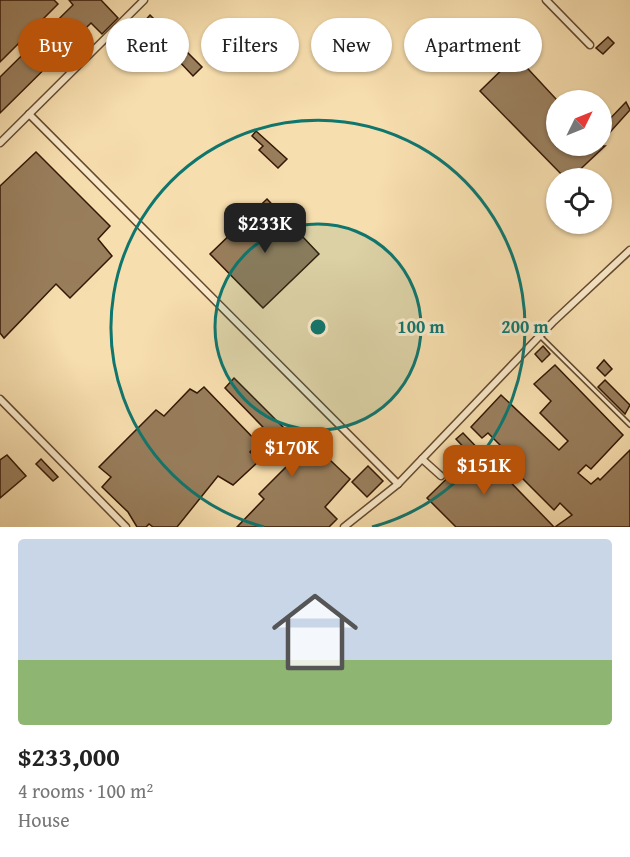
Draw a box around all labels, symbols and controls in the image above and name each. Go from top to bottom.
chip: Buy [18,18,94,72]
chip: Rent [106,18,189,72]
chip: Filters [201,18,299,72]
chip: New [311,18,392,72]
chip: Apartment [404,18,542,72]
north arrow [546,90,612,156]
map controls [546,90,612,234]
button: locate [546,168,612,234]
pin: $233K [223,203,307,254]
text: $233K [238,208,292,237]
text: 100 m [397,313,445,340]
text: 200 m [501,313,549,340]
centre of rings [308,317,328,337]
pin: $170K [250,427,334,478]
text: $170K [265,432,319,461]
pin: $151K [442,445,526,496]
text: $151K [457,450,511,479]
icon: home [261,578,369,686]
text: $233,000 [18,737,120,776]
text: 4 rooms · 100 m² [18,776,153,805]
text: House [18,805,70,834]

